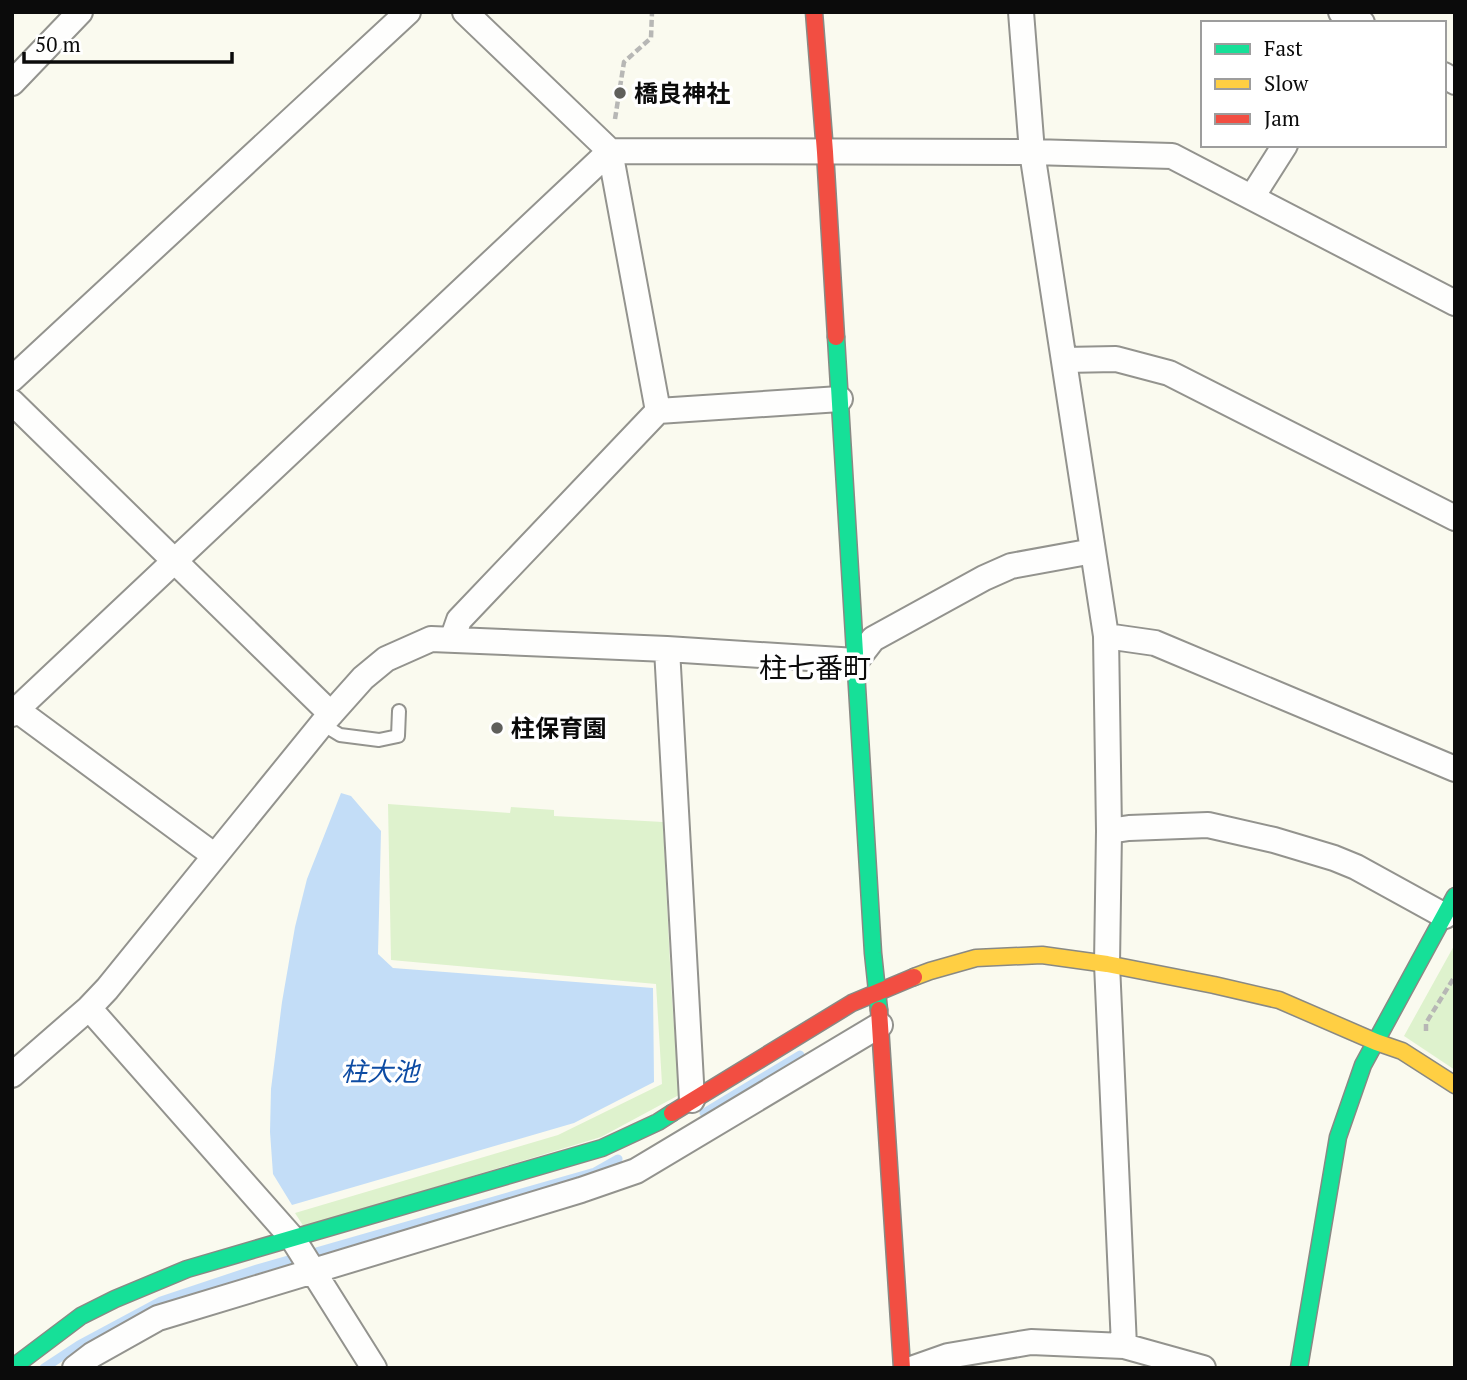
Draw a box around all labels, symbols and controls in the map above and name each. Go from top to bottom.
scale bar [24,21,233,65]
legend [1201,21,1446,147]
text: 50 m [35,30,81,58]
text: Fast [1264,34,1303,62]
text: Slow [1264,69,1309,97]
place label: 橋良神社 [634,77,730,109]
marker: 橋良神社 [612,85,628,101]
text: Jam [1264,104,1300,132]
district label: 柱七番町 [759,649,871,686]
place label: 柱保育園 [511,712,607,744]
marker: 柱保育園 [489,720,505,736]
water label: 柱大池 [341,1054,422,1088]

